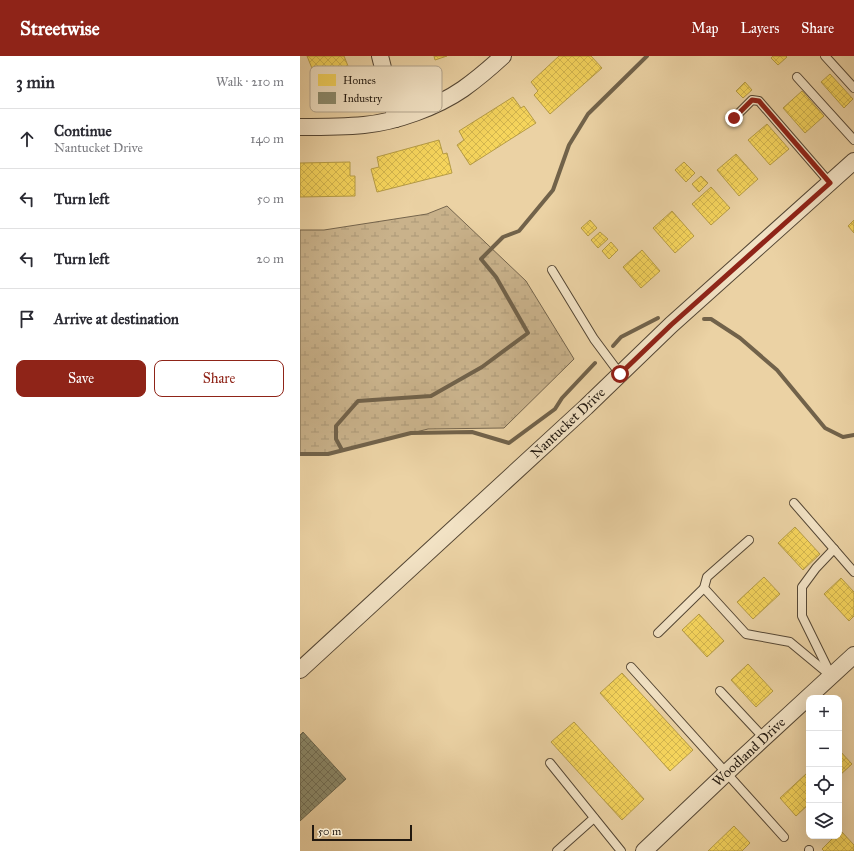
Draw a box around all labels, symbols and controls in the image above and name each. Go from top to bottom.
text: Streetwise [20,17,100,40]
text: Map [691,20,719,37]
text: Layers [741,20,779,37]
text: Share [801,20,834,37]
legend [310,66,442,112]
text: 3 min [16,72,55,93]
text: Walk · 210 m [216,74,284,90]
text: Homes [343,74,376,87]
text: Industry [343,92,383,105]
route end [725,109,743,127]
text: Continue [54,122,112,140]
icon: ahead [16,128,38,150]
text: 140 m [250,131,284,147]
text: Nantucket Drive [54,140,143,156]
icon: left [16,188,38,210]
text: Turn left [54,190,110,208]
text: 50 m [257,191,284,207]
icon: left [16,248,38,270]
text: Turn left [54,250,110,268]
text: 20 m [256,251,284,267]
icon: arrive [16,308,38,330]
text: Arrive at destination [54,310,179,328]
button: Save [16,360,146,397]
button: Share [154,360,284,397]
route start [611,365,629,383]
street label: Nantucket Drive [527,384,609,462]
map controls [806,695,842,839]
button: + [806,695,842,731]
street label: Woodland Drive [709,714,789,790]
button: − [806,731,842,767]
button: locate [806,767,842,803]
button: layers [806,803,842,839]
scale bar [312,823,412,842]
text: 50 m [318,825,341,838]

